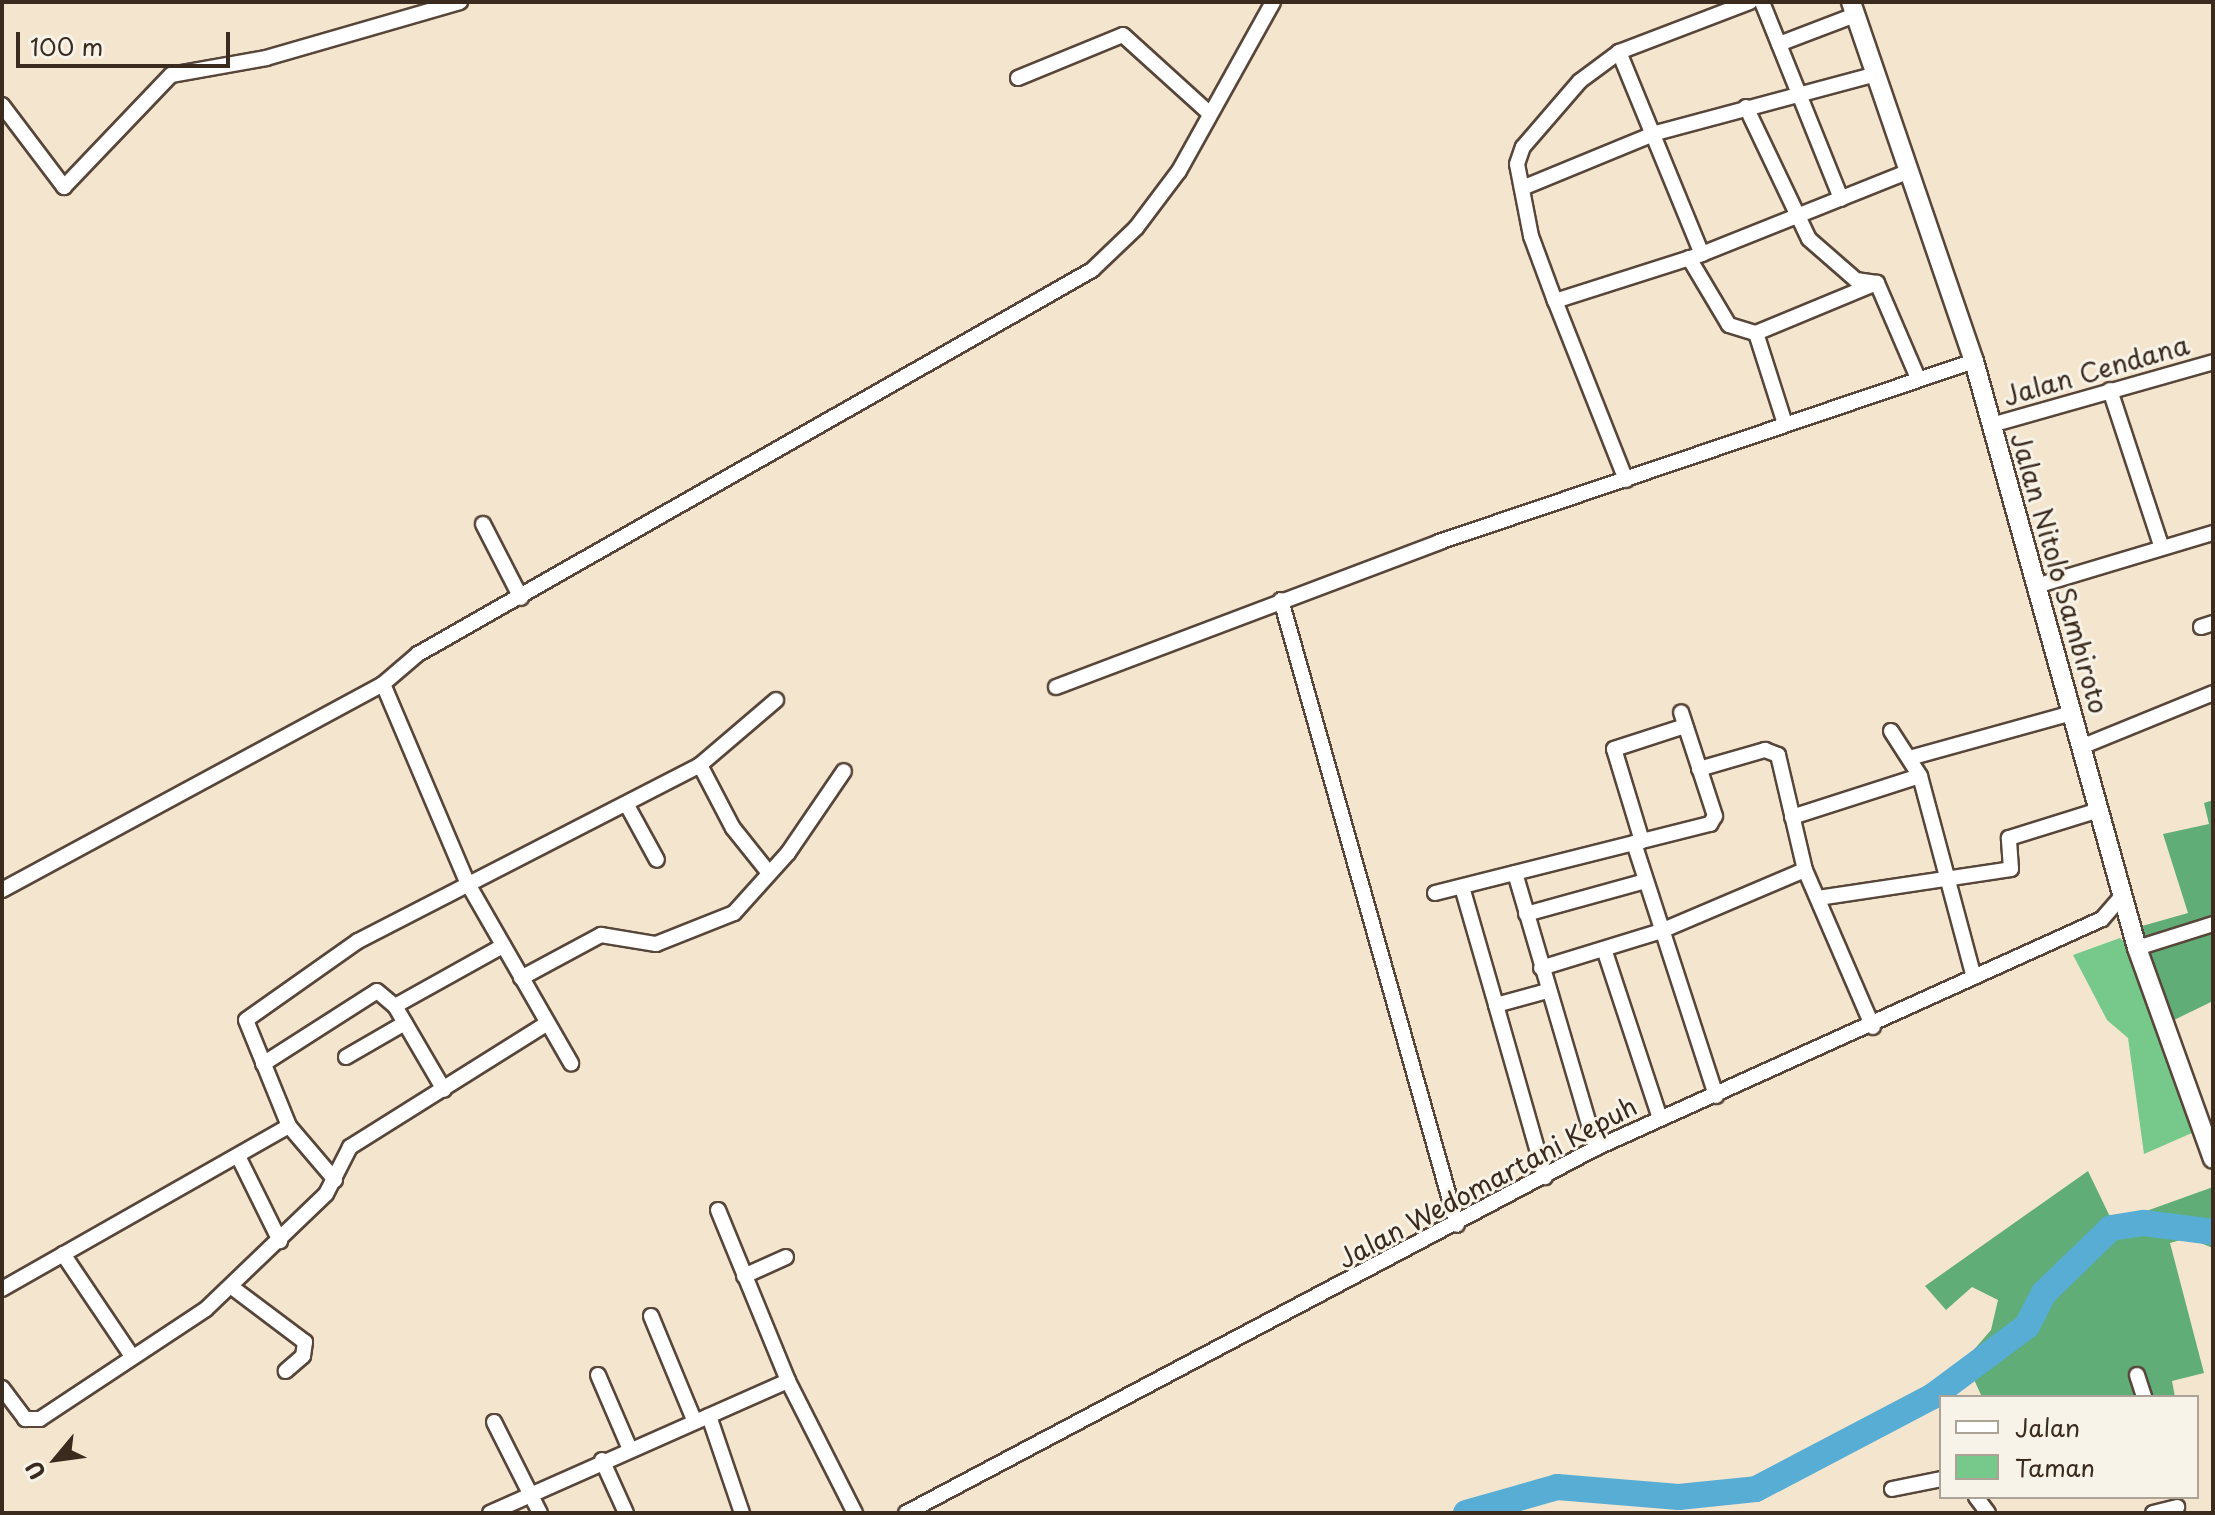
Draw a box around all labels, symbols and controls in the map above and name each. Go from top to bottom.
scale bar [20,16,234,66]
text: 100 m [30,28,103,64]
street label: Jalan Cendana [1999,329,2193,411]
street label: Jalan Nitolo Sambiroto [2005,428,2115,718]
street label: Jalan Wedomartani Kepuh [1332,1090,1642,1274]
legend [1939,1395,2199,1499]
text: Jalan [2015,1409,2080,1445]
north arrow [16,1419,96,1499]
text: Taman [2015,1449,2095,1485]
text: U [16,1456,53,1486]

